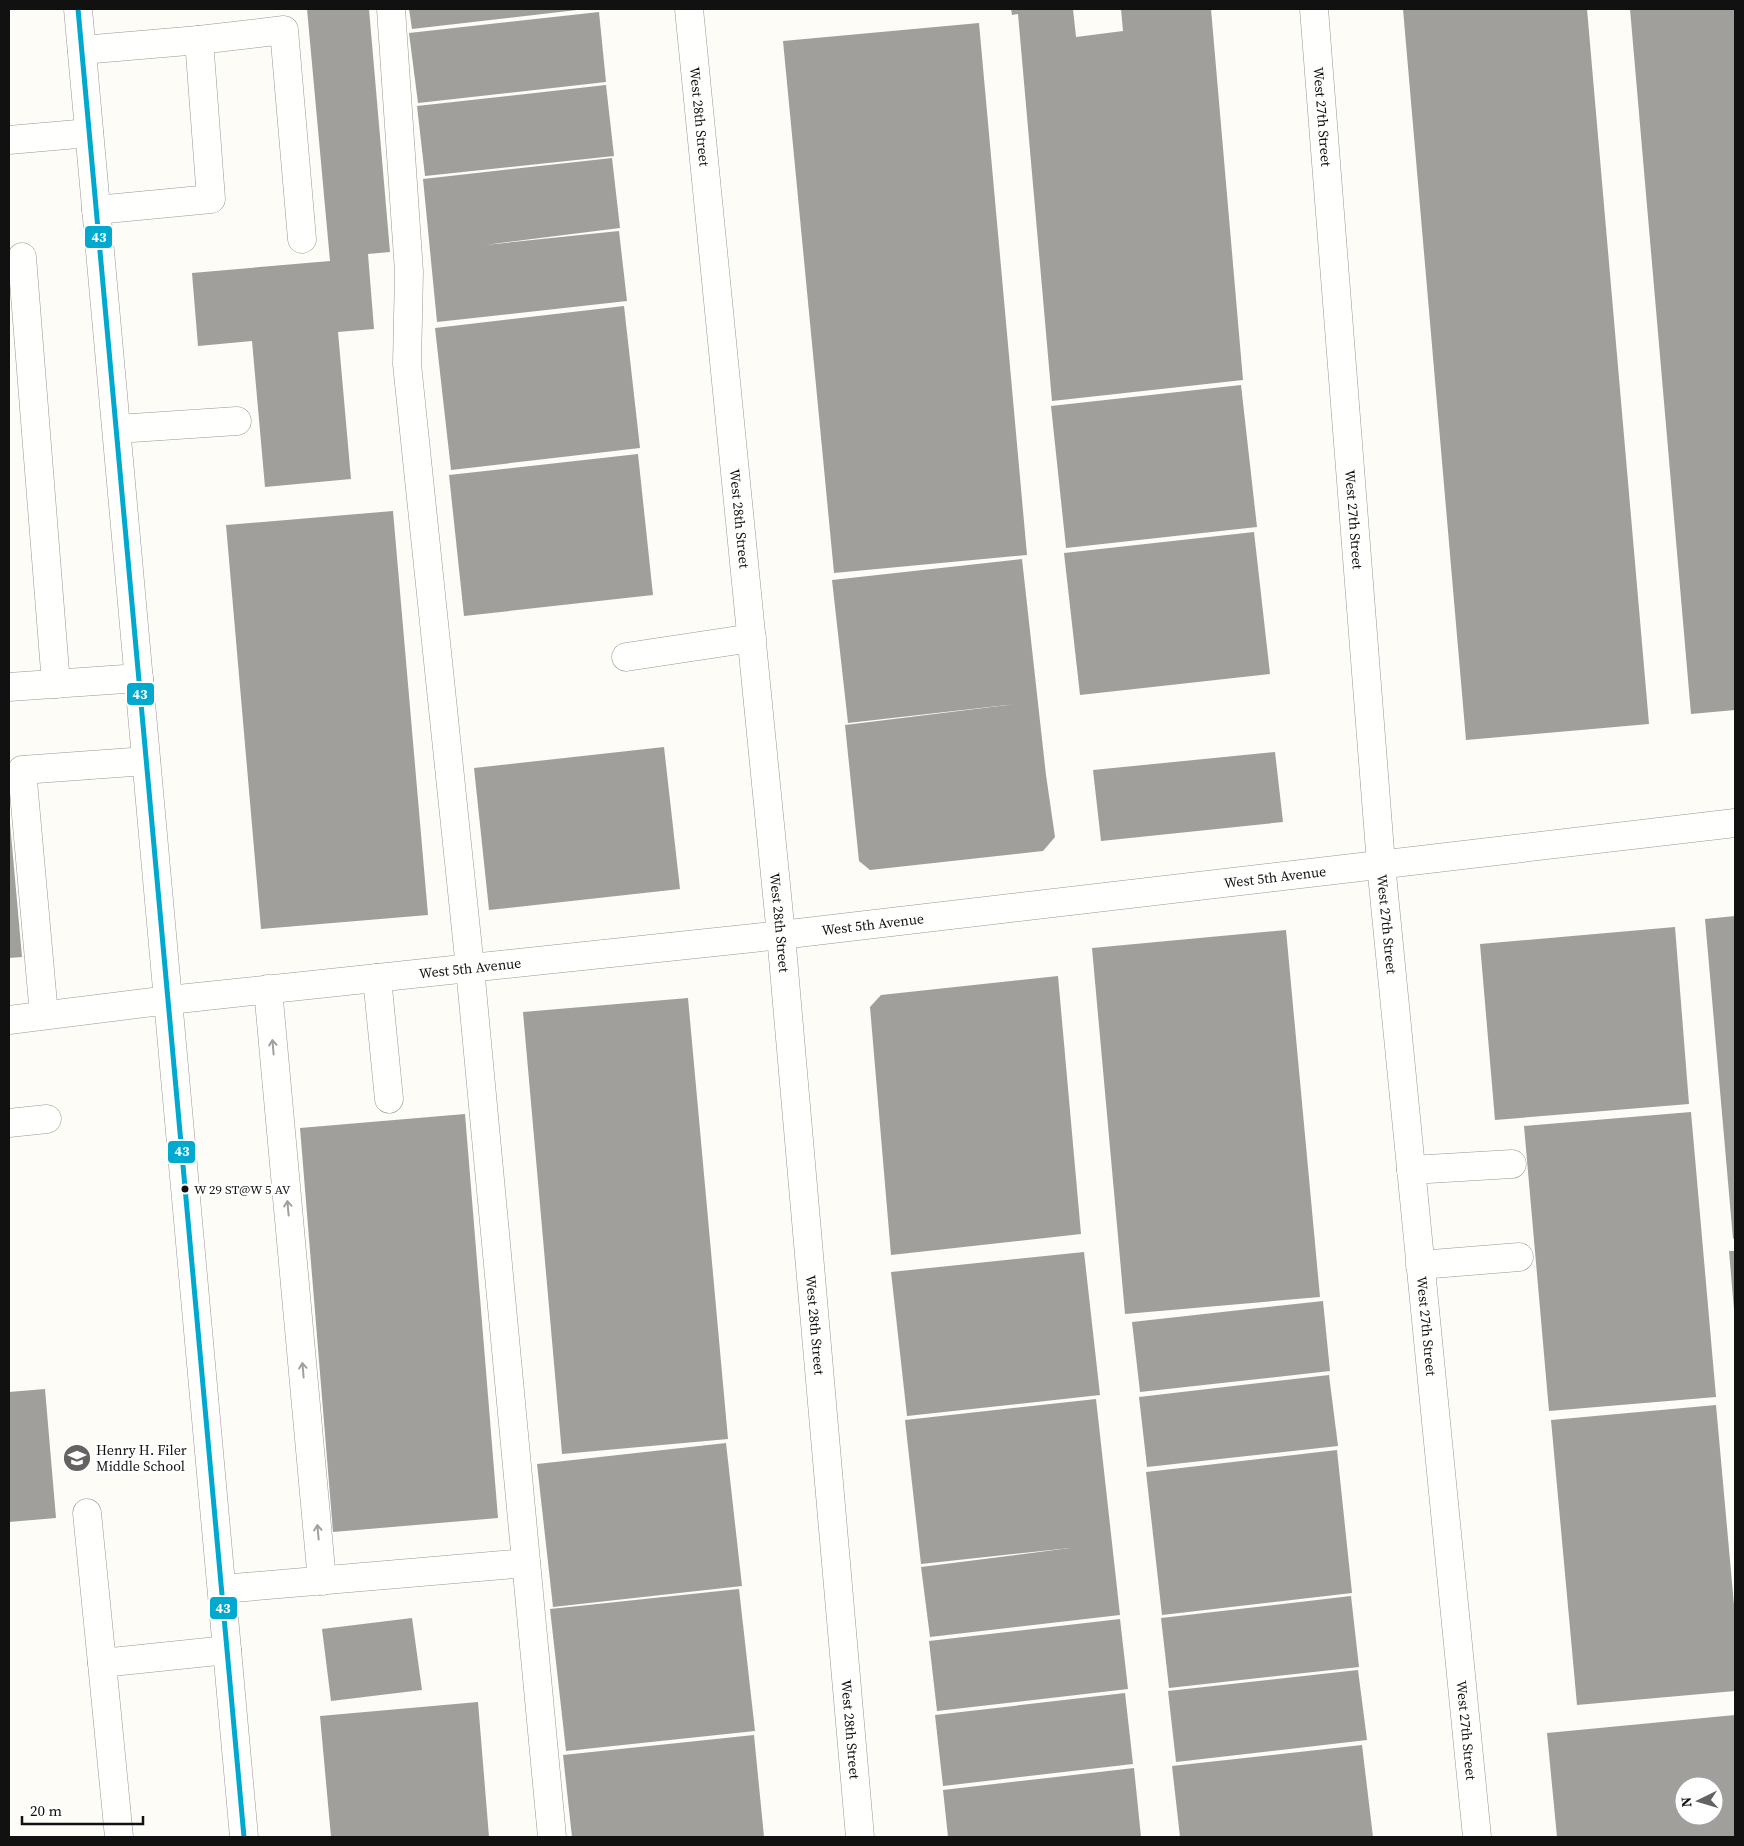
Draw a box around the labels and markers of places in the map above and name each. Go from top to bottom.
place label: W 29 ST@W 5 AV [194,1181,291,1198]
marker: W 29 ST@W 5 AV [180,1184,190,1194]
place label: Henry H. Filer Middle School [96,1440,187,1476]
school or university icon: Henry H. Filer Middle School [62,1443,92,1473]

